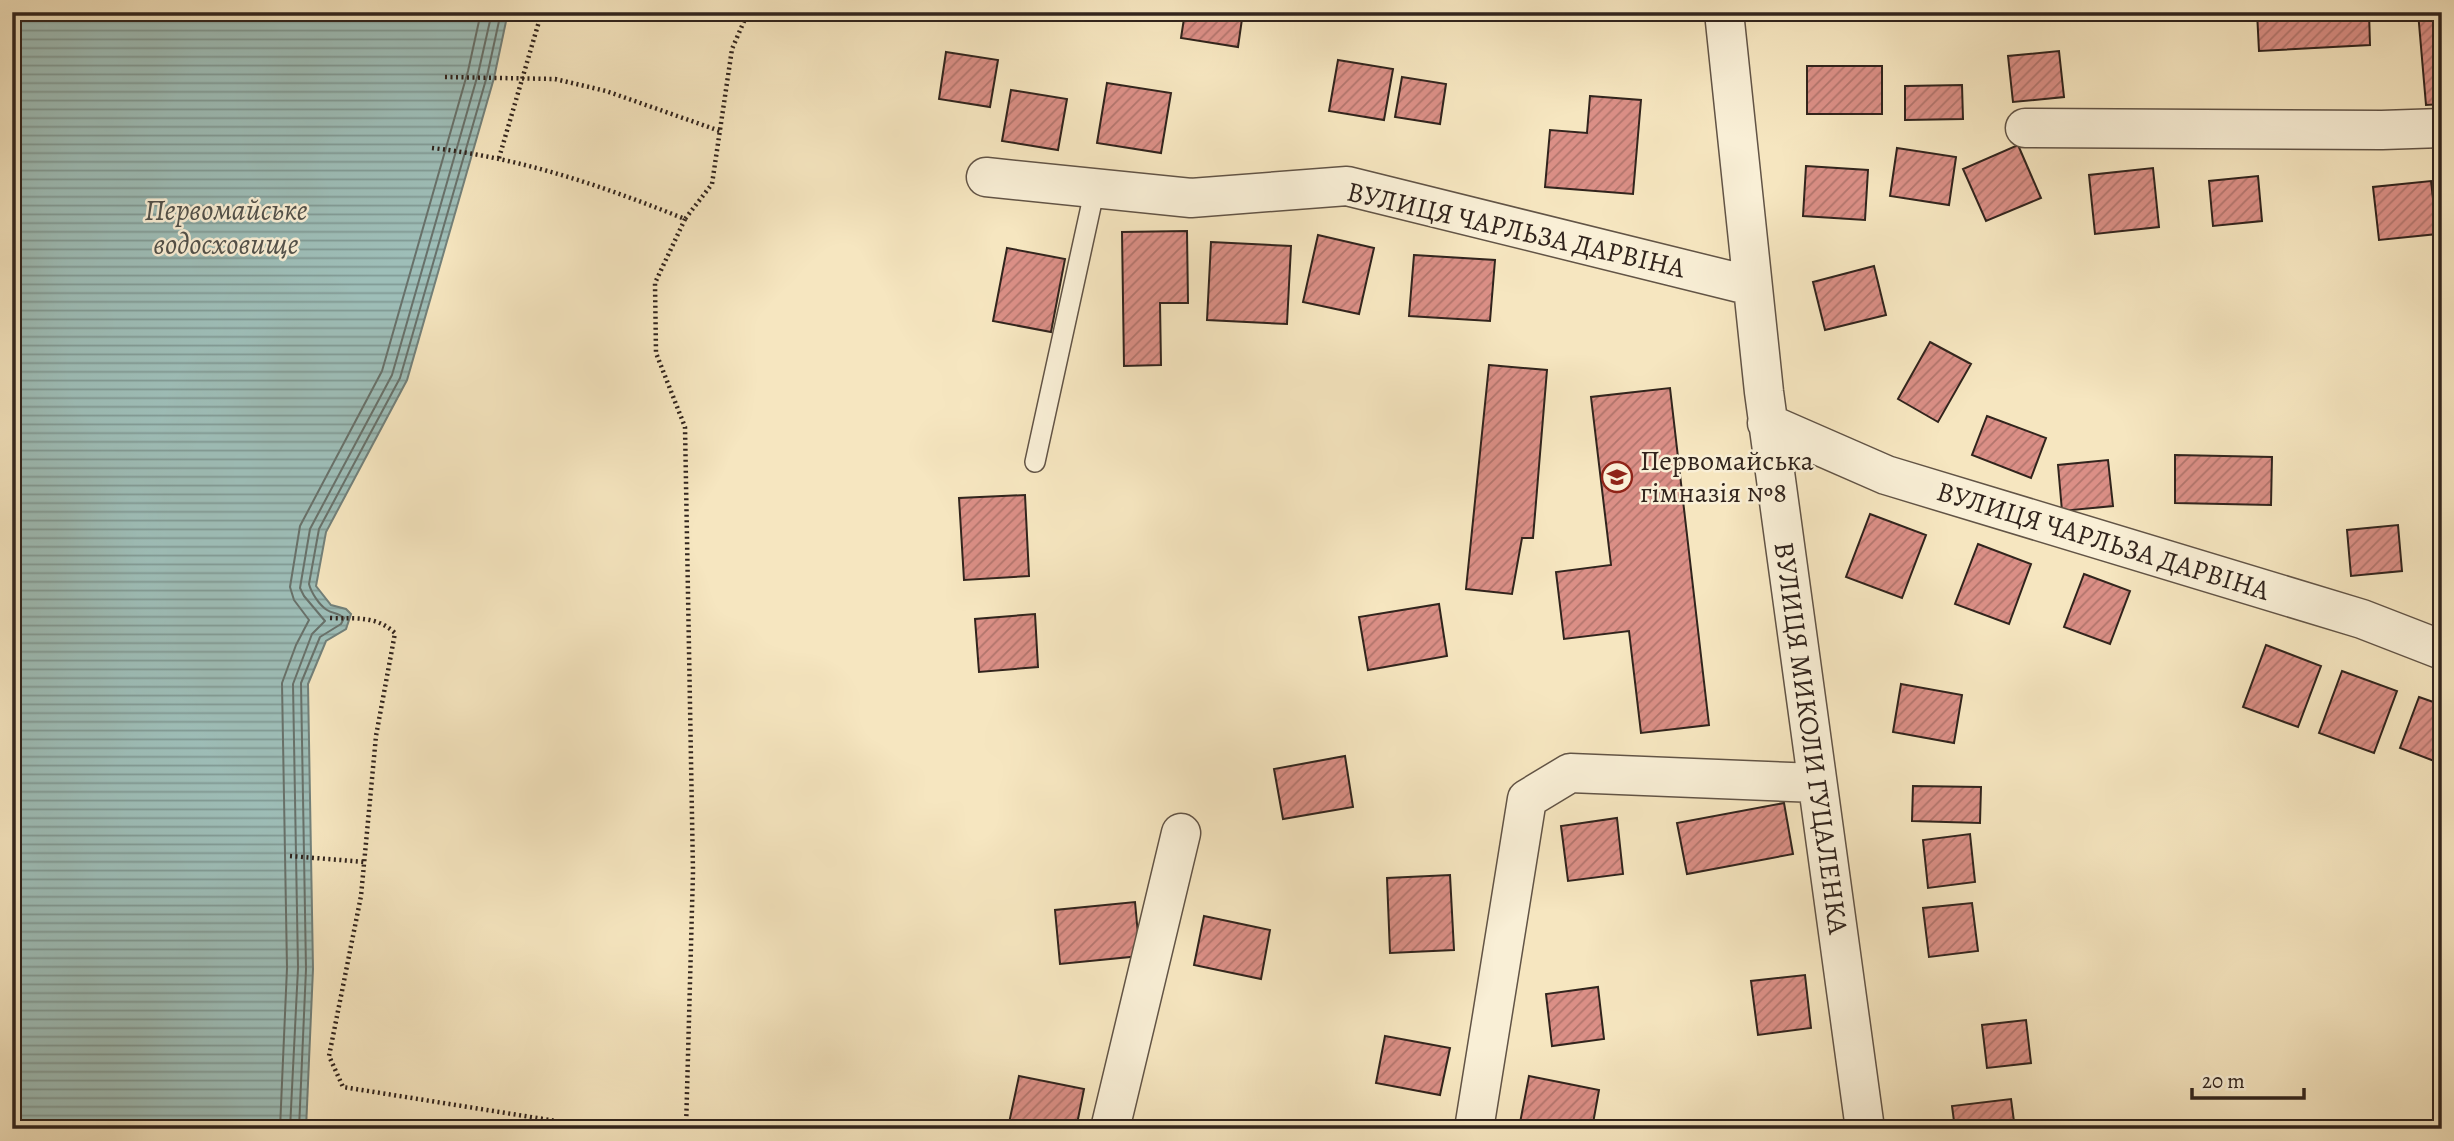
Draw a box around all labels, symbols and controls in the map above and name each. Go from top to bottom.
street label: ВУЛИЦЯ ЧАРЛЬЗА ДАРВІНА [1343,173,1689,288]
water label: Первомайське водосховище [144,190,308,264]
place label: Первомайська гімназія №8 [1640,442,1814,512]
school or university icon: Первомайська гімназія №8 [1600,460,1634,494]
street label: ВУЛИЦЯ ЧАРЛЬЗА ДАРВІНА [1932,472,2275,610]
street label: ВУЛИЦЯ МИКОЛИ ГУЦАЛЕНКА [1765,539,1857,937]
scale bar [2192,1057,2304,1101]
text: 20 m [2202,1067,2245,1095]

